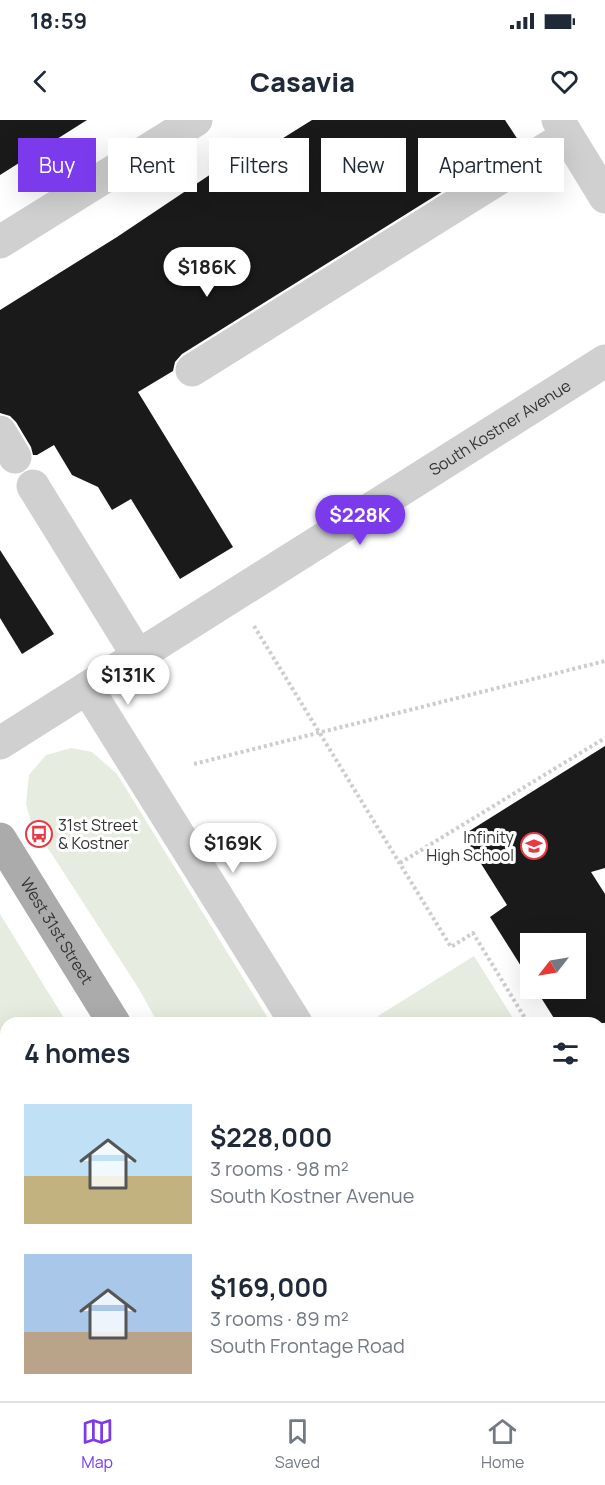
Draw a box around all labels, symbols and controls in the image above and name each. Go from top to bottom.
text: 18:59 [30,6,87,36]
text: Casavia [250,63,355,100]
icon: back [24,65,57,98]
icon: heart [548,65,581,98]
chip: Buy [18,138,96,192]
chip: Rent [108,138,197,192]
chip: Filters [209,138,309,192]
chip: New [321,138,406,192]
chip: Apartment [418,138,564,192]
pin: $186K [165,247,249,298]
text: $186K [178,253,236,280]
street label: South Kostner Avenue [425,374,575,480]
pin: $228K [318,495,402,546]
text: $228K [329,501,391,528]
pin: $131K [86,655,170,706]
text: $131K [101,661,155,688]
place label: 31st Street & Kostner [58,814,138,854]
bus stop icon: 31st Street & Kostner [24,819,54,849]
pin: $169K [191,823,275,874]
place label: Infinity High School [426,826,515,866]
text: $169K [204,829,262,856]
school or university icon: Infinity High School [519,831,549,861]
street label: West 31st Street [16,873,98,988]
north arrow [520,933,586,999]
map controls [520,933,586,999]
text: 4 homes [24,1035,130,1071]
icon: filters [549,1037,582,1070]
text: $228,000 [210,1119,332,1155]
icon: home [72,1128,144,1200]
text: 3 rooms · 98 m² [210,1155,349,1182]
text: South Kostner Avenue [210,1182,414,1209]
text: $169,000 [210,1269,328,1305]
icon: home [72,1278,144,1350]
text: 3 rooms · 89 m² [210,1305,349,1332]
text: South Frontage Road [210,1332,405,1359]
tab: Map [81,1415,114,1473]
tab: Saved [275,1415,320,1473]
tab: Home [481,1415,524,1473]

